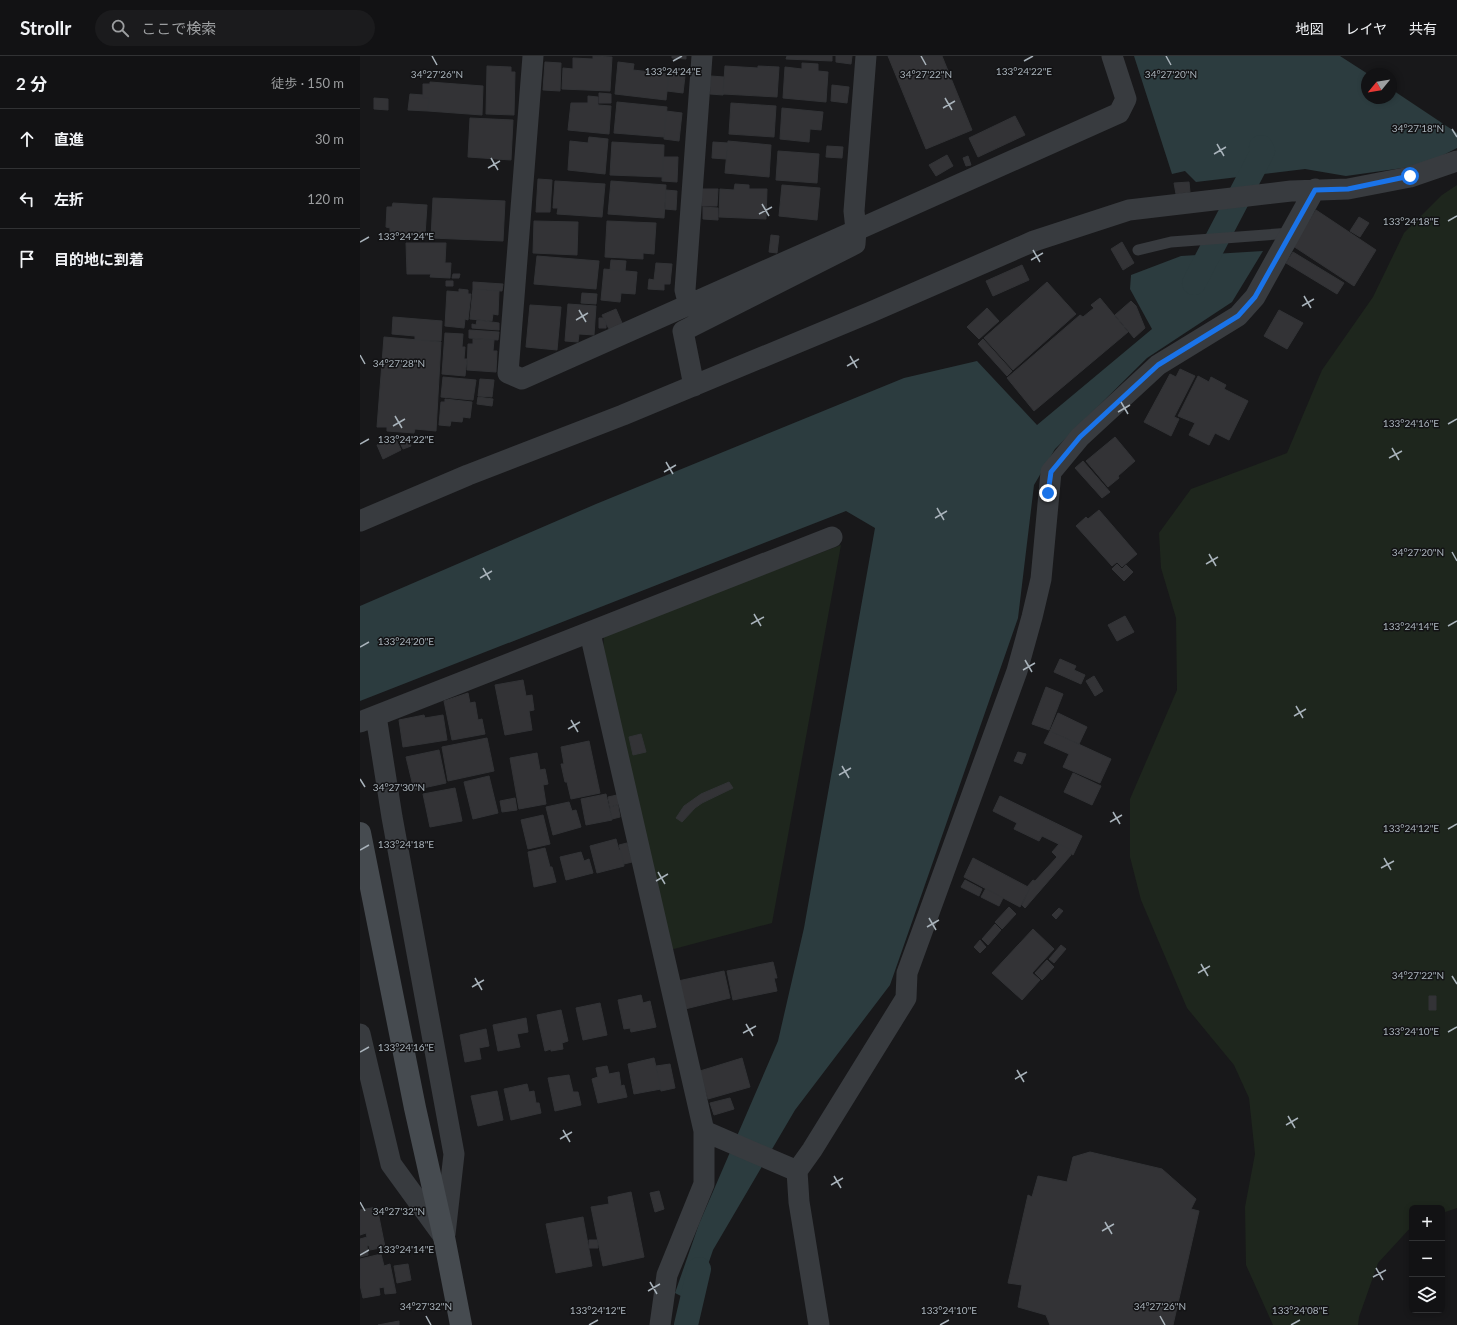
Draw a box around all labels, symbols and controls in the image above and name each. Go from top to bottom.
search box [95,10,375,46]
text: Strollr [20,16,71,39]
icon: search [109,17,131,39]
text: ここで検索 [141,19,216,37]
text: 地図 [1295,20,1323,37]
text: レイヤ [1345,20,1387,37]
text: 共有 [1409,20,1437,37]
text: 133°24'24"E [645,65,701,77]
text: 133°24'22"E [996,65,1052,77]
text: 34°27'26"N [411,68,463,80]
text: 34°27'22"N [900,68,952,80]
text: 34°27'20"N [1145,68,1197,80]
north arrow [1361,68,1397,104]
text: 2 分 [16,73,47,94]
text: 徒歩 · 150 m [271,75,344,91]
text: 34°27'18"N [1392,122,1444,134]
icon: ahead [16,128,38,150]
text: 直進 [54,130,84,148]
text: 30 m [315,131,344,147]
route start [1401,167,1419,185]
icon: left [16,188,38,210]
text: 左折 [54,190,84,208]
text: 120 m [307,191,344,207]
text: 133°24'18"E [1383,215,1439,227]
text: 133°24'24"E [378,230,434,242]
icon: arrive [16,248,38,270]
text: 目的地に到着 [54,250,144,268]
text: 34°27'28"N [373,357,425,369]
text: 133°24'16"E [1383,417,1439,429]
text: 133°24'22"E [378,433,434,445]
route end [1039,484,1057,502]
text: 34°27'20"N [1392,546,1444,558]
text: 133°24'14"E [1383,620,1439,632]
text: 133°24'20"E [378,635,434,647]
text: 34°27'30"N [373,781,425,793]
text: 133°24'12"E [1383,822,1439,834]
text: 133°24'18"E [378,838,434,850]
text: 34°27'22"N [1392,969,1444,981]
text: 133°24'10"E [1383,1025,1439,1037]
text: 133°24'16"E [378,1041,434,1053]
text: 34°27'32"N [373,1205,425,1217]
map controls [1409,1205,1445,1313]
button: + [1409,1205,1445,1241]
button: − [1409,1241,1445,1277]
text: 133°24'14"E [378,1243,434,1255]
button: layers [1409,1277,1445,1313]
text: 34°27'32"N [400,1300,452,1312]
text: 34°27'26"N [1134,1300,1186,1312]
text: 133°24'12"E [570,1304,626,1316]
text: 133°24'10"E [921,1304,977,1316]
text: 133°24'08"E [1272,1304,1328,1316]

